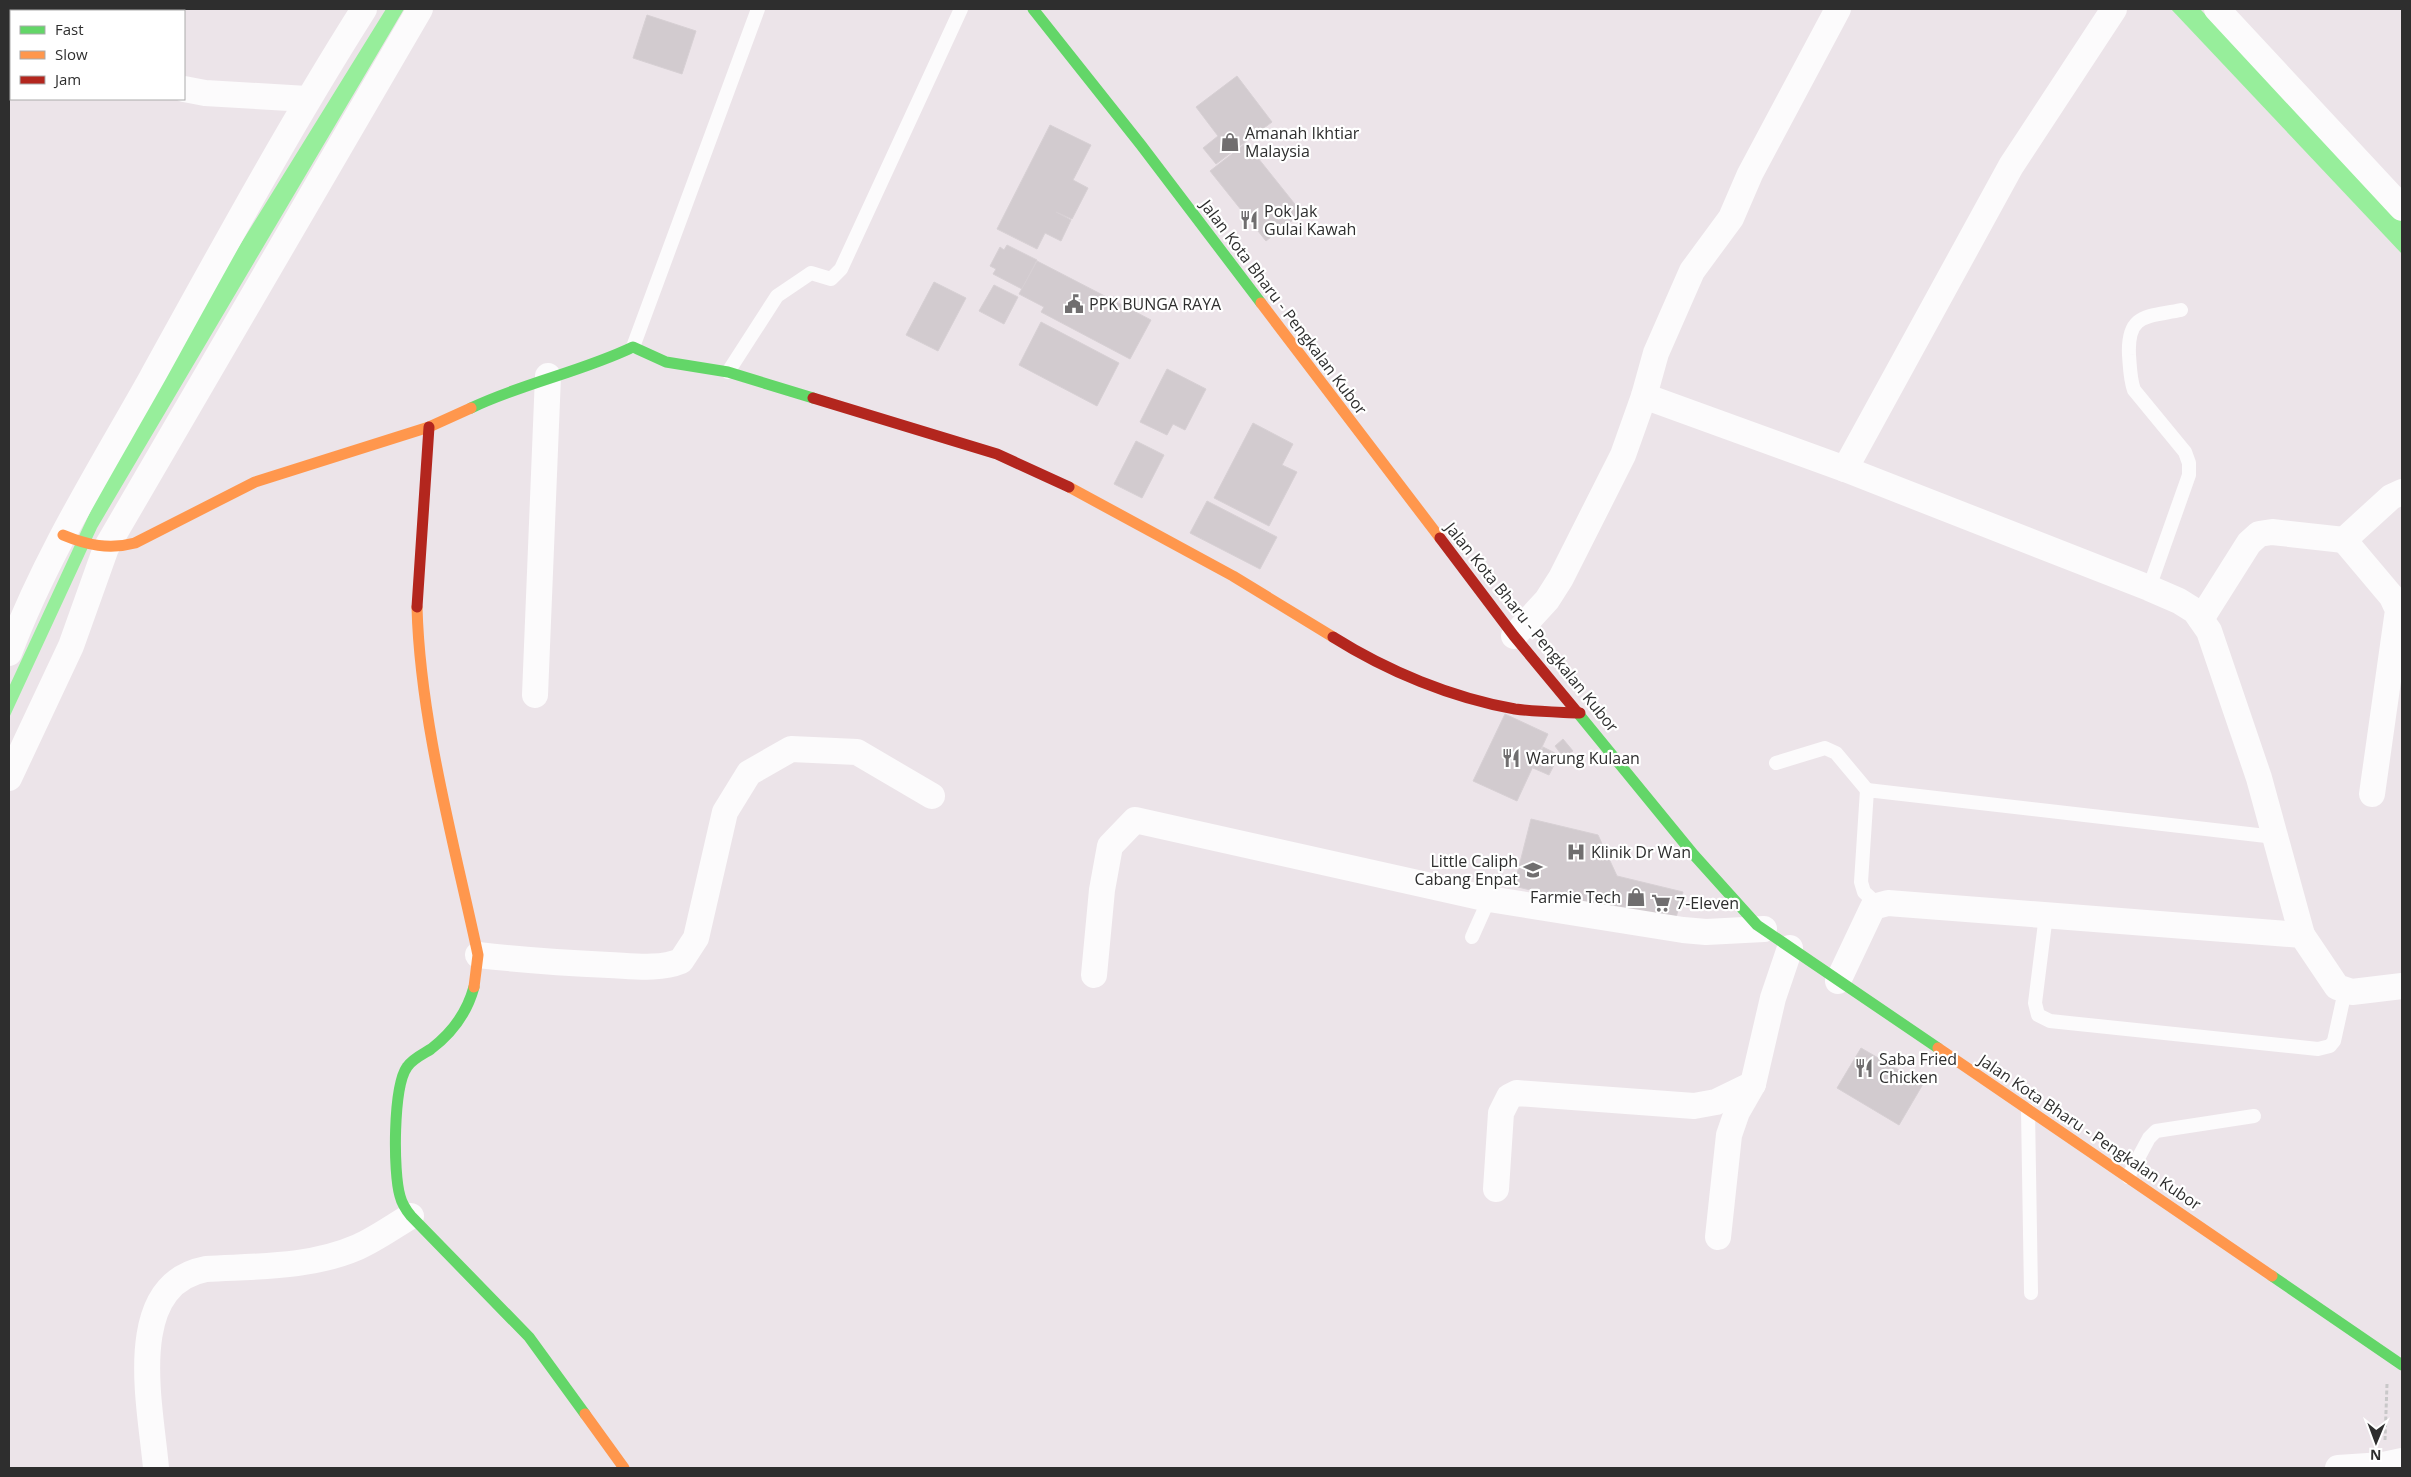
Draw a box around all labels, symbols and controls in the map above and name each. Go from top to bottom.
legend [10,10,185,100]
text: Fast [55,19,84,39]
text: Slow [55,44,88,64]
text: Jam [53,69,81,89]
place label: Amanah Ikhtiar Malaysia [1245,122,1360,162]
shop icon: Amanah Ikhtiar Malaysia [1219,131,1241,153]
street label: Jalan Kota Bharu - Pengkalan Kubor [1195,193,1372,419]
place label: Pok Jak Gulai Kawah [1264,200,1356,240]
restaurant icon: Pok Jak Gulai Kawah [1238,209,1260,231]
public building icon: PPK BUNGA RAYA [1063,293,1085,315]
place label: PPK BUNGA RAYA [1089,293,1222,315]
street label: Jalan Kota Bharu - Pengkalan Kubor [1439,516,1624,737]
restaurant icon: Warung Kulaan [1500,747,1522,769]
place label: Warung Kulaan [1526,747,1640,769]
hospital icon: Klinik Dr Wan [1565,841,1587,863]
place label: Klinik Dr Wan [1591,841,1691,863]
place label: Little Caliph Cabang Enpat [1415,850,1518,890]
school or university icon: Little Caliph Cabang Enpat [1522,859,1544,881]
place label: Farmie Tech [1530,886,1621,908]
shop icon: Farmie Tech [1625,886,1647,908]
supermarket icon: 7-Eleven [1650,892,1672,914]
place label: 7-Eleven [1676,892,1739,914]
place label: Saba Fried Chicken [1879,1048,1957,1088]
street label: Jalan Kota Bharu - Pengkalan Kubor [1973,1048,2206,1215]
restaurant icon: Saba Fried Chicken [1853,1057,1875,1079]
north arrow [2351,1417,2401,1467]
text: N [2370,1446,2382,1465]

